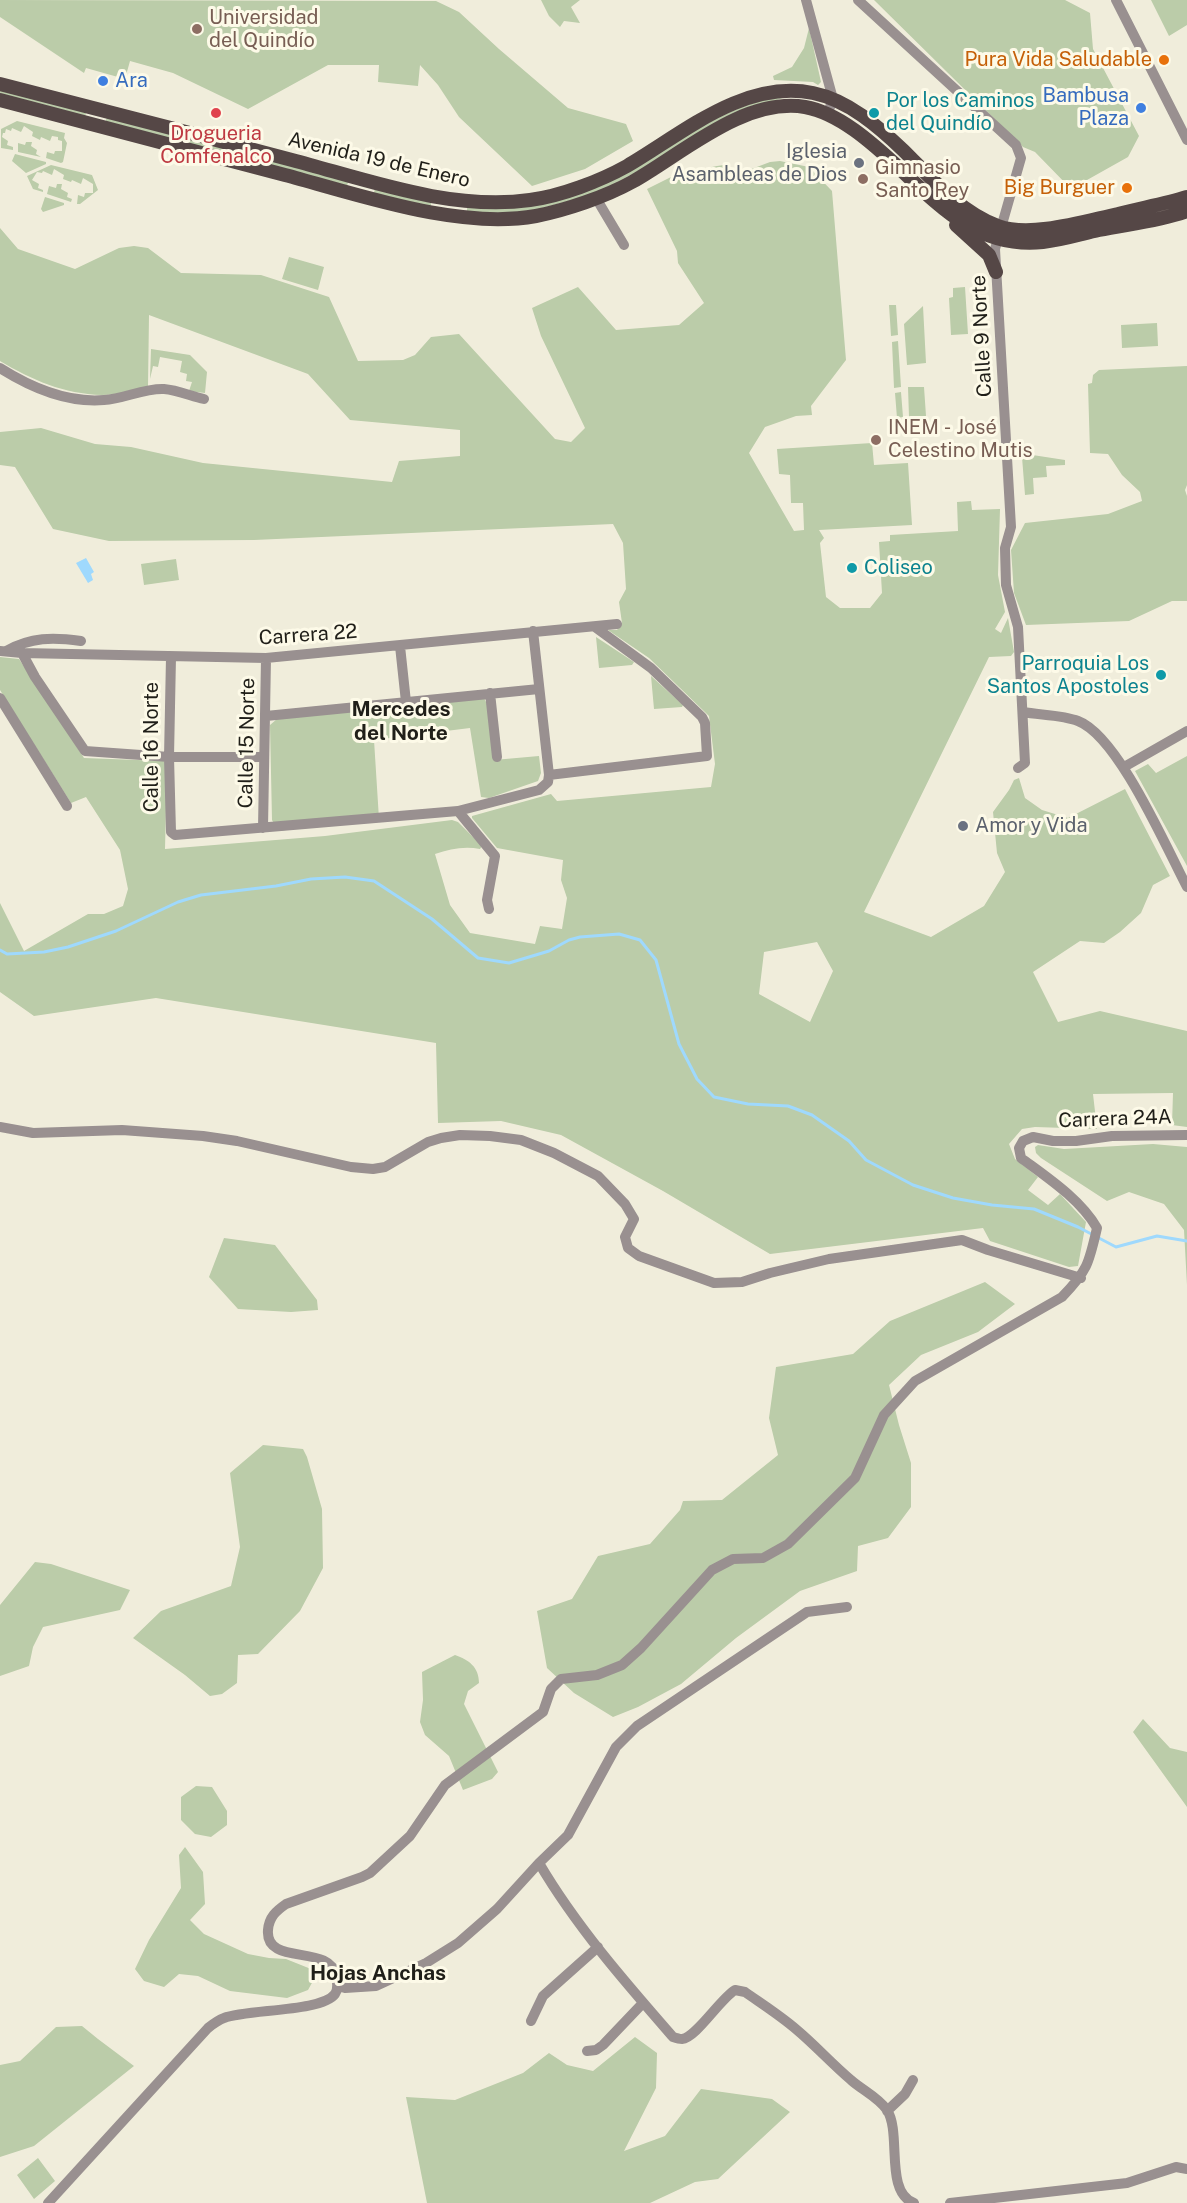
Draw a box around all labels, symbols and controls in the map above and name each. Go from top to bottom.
place label: Universidad del Quindío [209,6,318,53]
marker: Universidad del Quindío [190,22,204,36]
place label: Pura Vida Saludable [964,48,1152,72]
marker: Pura Vida Saludable [1157,53,1171,67]
place label: Ara [115,69,148,93]
marker: Ara [96,74,110,88]
place label: Bambusa Plaza [1043,84,1129,131]
place label: Por los Caminos del Quindío [886,89,1034,136]
marker: Bambusa Plaza [1134,101,1148,115]
marker: Drogueria Comfenalco [209,106,223,120]
marker: Por los Caminos del Quindío [867,106,881,120]
place label: Drogueria Comfenalco [160,122,272,169]
street label: Avenida 19 de Enero [286,127,472,193]
place label: Iglesia Asambleas de Dios [672,140,847,187]
marker: Iglesia Asambleas de Dios [852,156,866,170]
place label: Gimnasio Santo Rey [875,156,969,203]
marker: Gimnasio Santo Rey [856,172,870,186]
place label: Big Burguer [1004,176,1115,200]
marker: Big Burguer [1120,181,1134,195]
street label: Calle 9 Norte [967,274,997,398]
place label: INEM - José Celestino Mutis [888,416,1033,463]
marker: INEM - José Celestino Mutis [869,433,883,447]
place label: Coliseo [864,556,933,580]
marker: Coliseo [845,561,859,575]
street label: Carrera 22 [258,620,358,650]
place label: Parroquia Los Santos Apostoles [987,652,1149,699]
marker: Parroquia Los Santos Apostoles [1154,668,1168,682]
street label: Calle 15 Norte [234,677,260,809]
street label: Calle 16 Norte [140,682,164,812]
district label: Mercedes del Norte [351,697,451,747]
place label: Amor y Vida [975,814,1087,838]
marker: Amor y Vida [956,819,970,833]
street label: Carrera 24A [1058,1105,1172,1133]
district label: Hojas Anchas [310,1961,446,1987]

